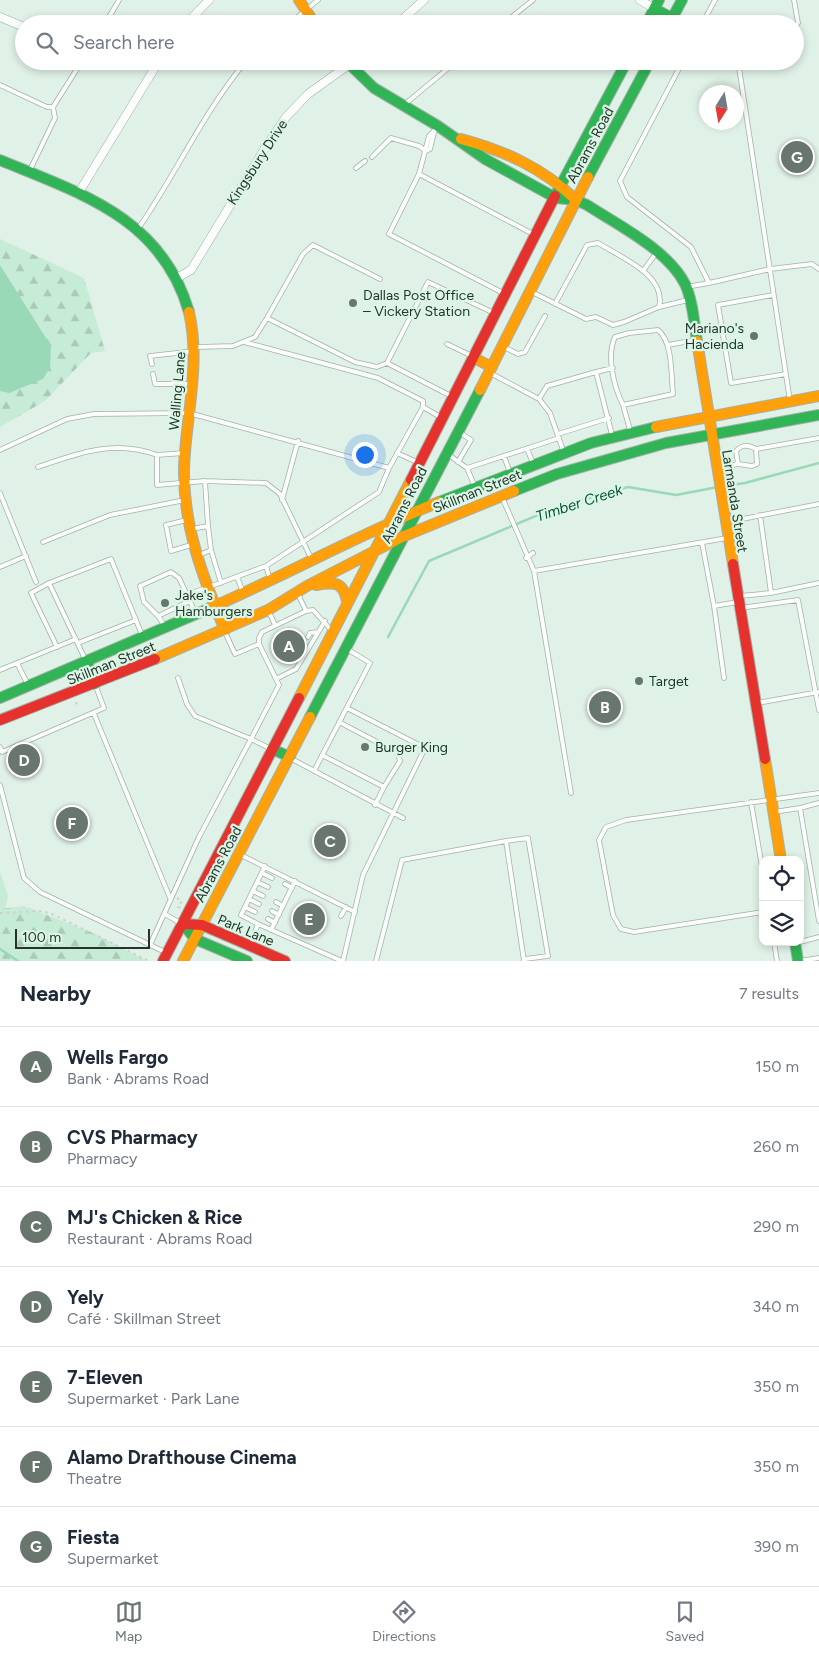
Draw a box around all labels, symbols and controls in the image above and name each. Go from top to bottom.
search box [15,15,804,70]
icon: search [33,29,61,57]
text: Search here [73,31,175,54]
north arrow [699,85,744,130]
street label: Abrams Road [563,104,618,186]
street label: Kingsbury Drive [224,116,292,208]
pin: G [781,138,813,176]
place label: Dallas Post Office – Vickery Station [363,287,474,320]
marker: Dallas Post Office – Vickery Station [347,297,359,309]
place label: Mariano's Hacienda [685,320,744,353]
marker: Mariano's Hacienda [748,330,760,342]
street label: Walling Lane [166,351,189,431]
your location [352,442,378,468]
street label: Larmanda Street [718,448,751,554]
street label: Abrams Road [378,464,431,546]
street label: Skillman Street [430,466,524,517]
water label: Timber Creek [533,480,625,525]
place label: Jake's Hamburgers [175,587,252,620]
marker: Jake's Hamburgers [159,597,171,609]
pin: A [273,627,305,665]
street label: Skillman Street [64,638,158,689]
place label: Target [649,673,689,690]
marker: Target [633,675,645,687]
pin: B [589,688,621,726]
place label: Burger King [375,739,448,756]
pin: D [8,741,40,779]
marker: Burger King [359,741,371,753]
pin: F [56,804,88,842]
pin: C [314,822,346,860]
street label: Abrams Road [191,823,246,905]
map controls [759,856,804,946]
button: locate [759,856,804,901]
pin: E [293,900,325,938]
button: layers [759,901,804,946]
street label: Park Lane [215,911,277,950]
scale bar [15,926,150,949]
text: 100 m [22,929,61,946]
text: Nearby [20,981,91,1006]
text: 7 results [739,984,799,1003]
text: Wells Fargo [67,1046,168,1069]
text: A [30,1057,42,1076]
text: 150 m [755,1057,799,1076]
text: Bank · Abrams Road [67,1069,209,1088]
text: CVS Pharmacy [67,1126,198,1149]
text: B [31,1137,41,1156]
text: 260 m [753,1137,799,1156]
text: Pharmacy [67,1149,137,1168]
text: MJ's Chicken & Rice [67,1206,242,1229]
text: C [30,1217,42,1236]
text: 290 m [753,1217,799,1236]
text: Restaurant · Abrams Road [67,1229,252,1248]
text: Yely [67,1286,104,1309]
text: D [30,1297,42,1316]
text: 340 m [753,1297,799,1316]
text: Café · Skillman Street [67,1309,221,1328]
text: 7-Eleven [67,1366,143,1389]
text: E [31,1377,41,1396]
text: 350 m [753,1377,799,1396]
text: Supermarket · Park Lane [67,1389,239,1408]
text: Alamo Drafthouse Cinema [67,1446,297,1469]
text: F [32,1457,40,1476]
text: 350 m [753,1457,799,1476]
text: Theatre [67,1469,122,1488]
text: Fiesta [67,1526,119,1549]
text: G [30,1537,42,1556]
text: 390 m [753,1537,799,1556]
text: Supermarket [67,1549,159,1568]
tab: Map [115,1598,143,1645]
tab: Directions [372,1598,436,1645]
tab: Saved [666,1598,704,1645]

